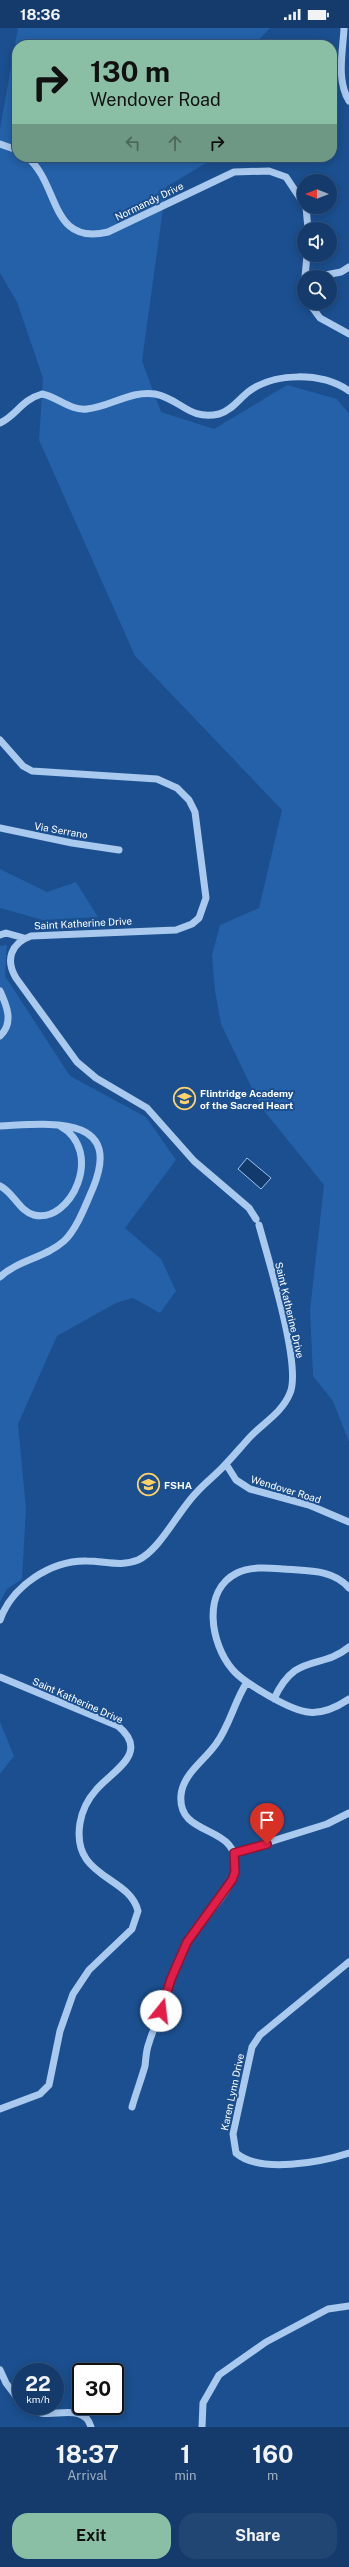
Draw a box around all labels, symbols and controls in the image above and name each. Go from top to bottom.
text: 18:36 [20,6,60,23]
text: 130 m [90,55,170,88]
icon: right [24,56,76,108]
text: Wendover Road [90,89,221,110]
icon: left [122,132,144,154]
icon: ahead [164,132,186,154]
icon: right [206,132,228,154]
north arrow [297,174,337,214]
map controls [297,174,337,310]
street label: Normandy Drive [113,179,185,223]
button: sound [297,222,337,262]
button: search [297,270,337,310]
street label: Via Serrano [33,819,89,841]
street label: Saint Katherine Drive [34,914,133,932]
school or university icon: Flintridge Academy of the Sacred Heart [171,1086,197,1112]
place label: Flintridge Academy of the Sacred Heart [200,1087,294,1111]
street label: Saint Katherine Drive [273,1261,307,1359]
school or university icon: FSHA [135,1472,161,1498]
street label: Wendover Road [249,1473,323,1505]
place label: FSHA [164,1479,192,1491]
street label: Saint Katherine Drive [31,1675,126,1726]
pin [250,1803,284,1844]
icon: arrive [256,1809,278,1831]
position arrow [140,1990,182,2032]
street label: Karen Lynn Drive [218,2052,246,2132]
speed limit sign: 30 [72,2363,124,2415]
text: 22 [25,2372,51,2396]
text: km/h [26,2393,50,2405]
text: 18:37 [55,2440,119,2468]
text: 1 [180,2440,191,2468]
text: 160 [252,2440,293,2468]
text: Arrival [67,2468,107,2483]
text: min [174,2468,196,2483]
text: m [267,2468,278,2483]
button: Exit [12,2513,171,2559]
button: Share [179,2513,337,2559]

